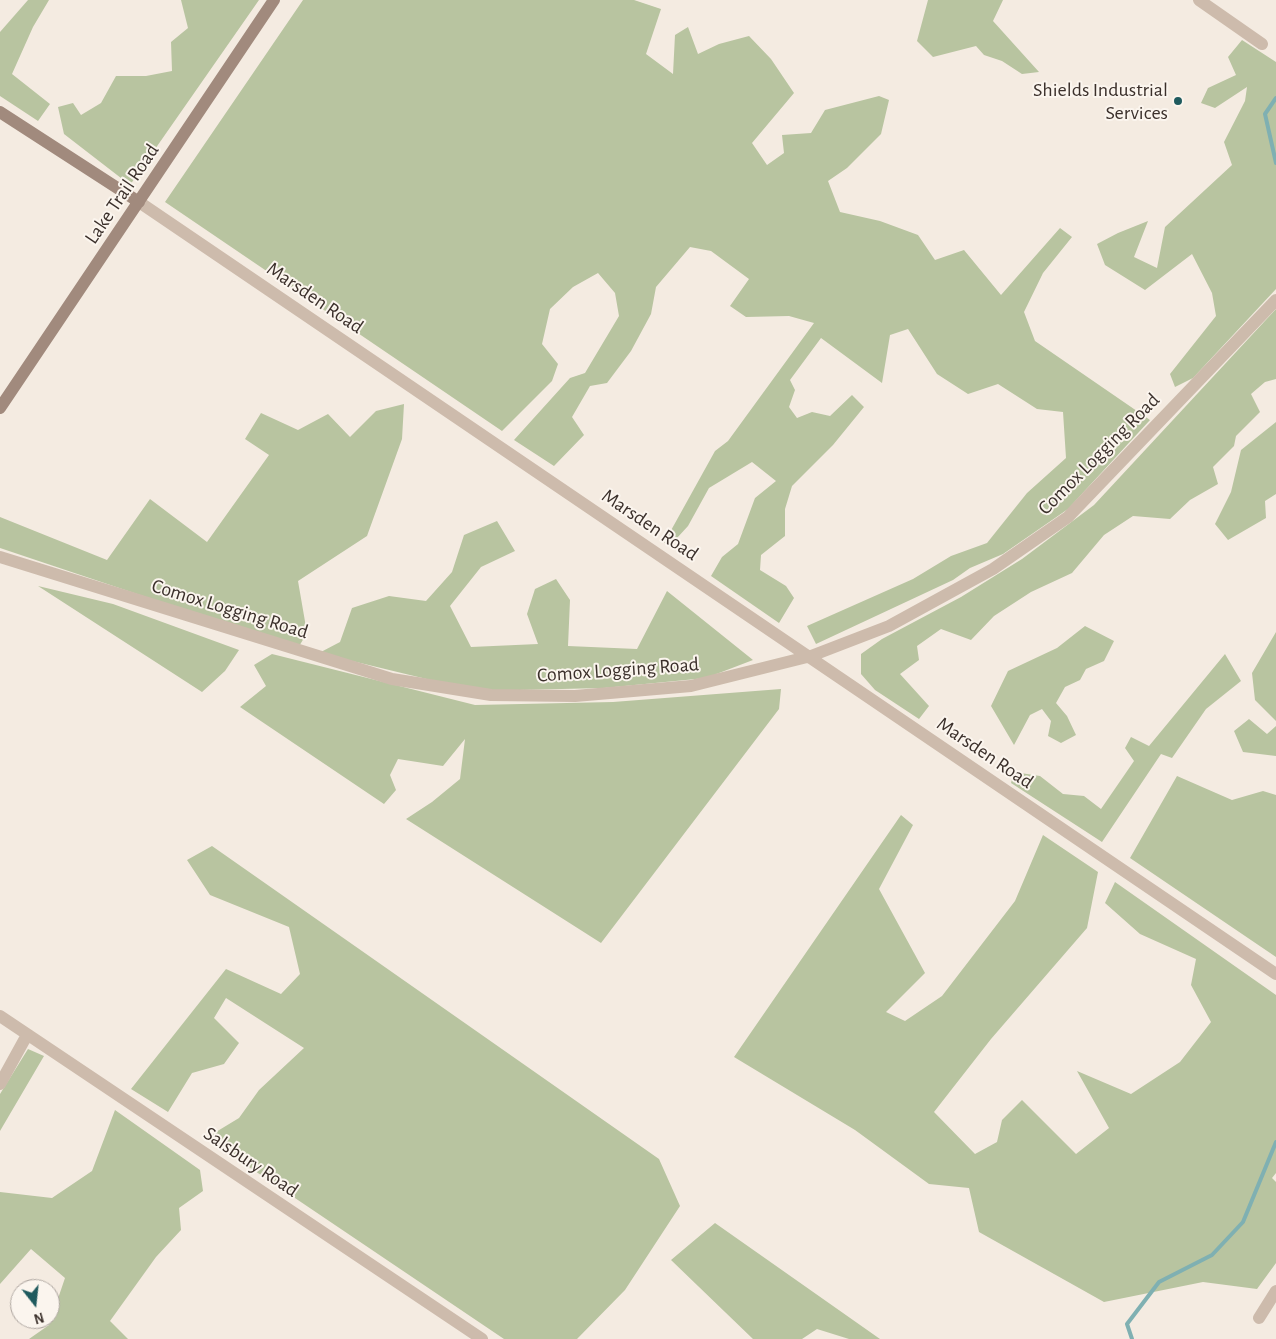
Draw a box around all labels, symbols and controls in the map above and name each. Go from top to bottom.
place label: Shields Industrial Services [1033,78,1168,125]
marker: Shields Industrial Services [1172,95,1184,107]
street label: Lake Trail Road [80,139,164,249]
street label: Marsden Road [262,257,368,339]
street label: Comox Logging Road [1033,388,1165,520]
street label: Marsden Road [597,484,703,566]
street label: Comox Logging Road [149,574,311,644]
street label: Comox Logging Road [536,652,700,688]
street label: Marsden Road [932,712,1038,794]
street label: Salsbury Road [199,1122,303,1202]
north arrow [10,1279,60,1329]
text: N [32,1309,45,1326]

